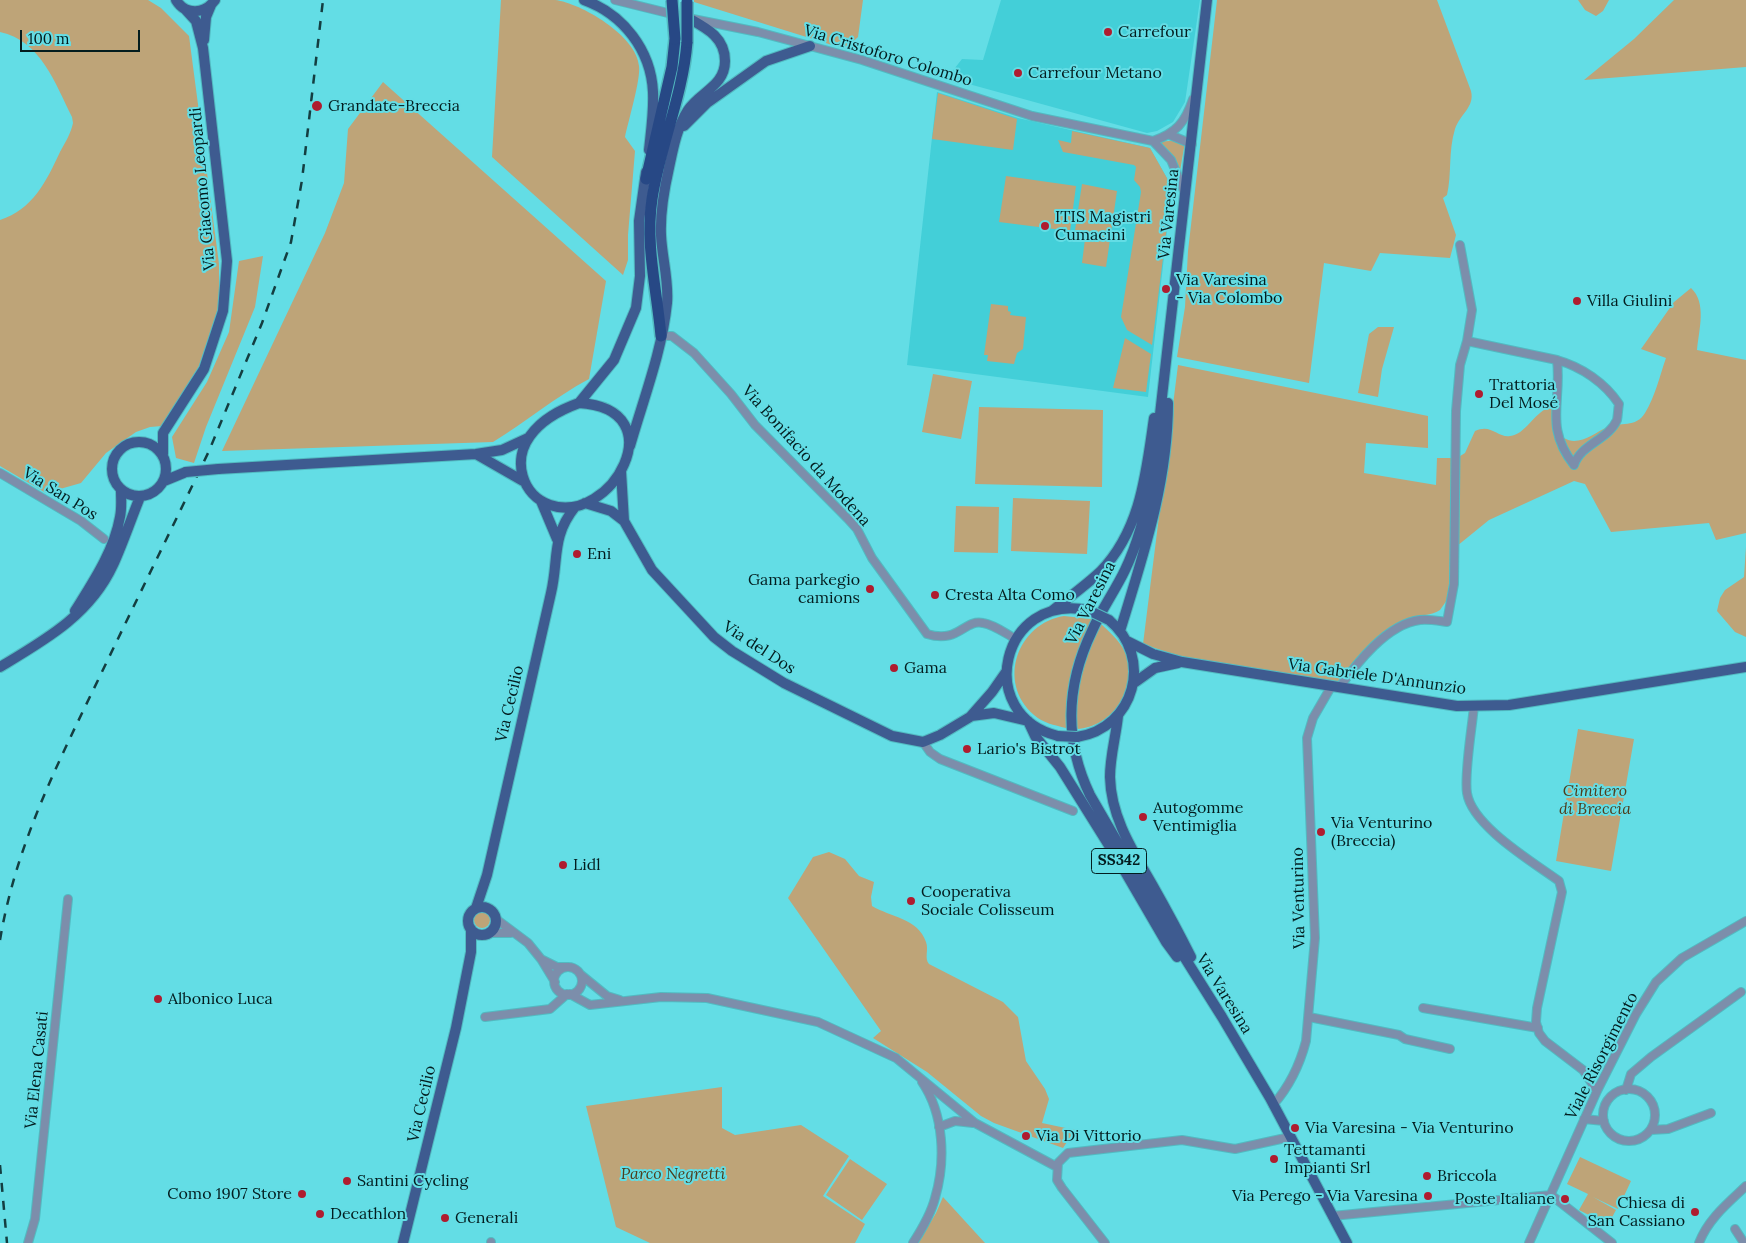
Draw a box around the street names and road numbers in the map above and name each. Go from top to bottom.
street label: Via Cristoforo Colombo [802,21,974,91]
street label: Via Giacomo Leopardi [186,107,220,271]
street label: Via Varesina [1155,168,1183,260]
street label: Via Bonifacio da Modena [738,382,874,530]
street label: Via San Pos [19,463,101,525]
street label: Via Varesina [1062,558,1120,648]
street label: Via del Dos [719,617,799,679]
street label: Via Gabriele D'Annunzio [1287,655,1467,699]
street label: Via Cecilio [492,664,528,744]
street label: Via Venturino [1289,847,1309,949]
road number: SS342 [1092,848,1146,874]
street label: Via Varesina [1192,950,1256,1038]
street label: Viale Risorgimento [1562,989,1642,1123]
street label: Via Elena Casati [21,1010,53,1130]
street label: Via Cecilio [404,1064,440,1144]

